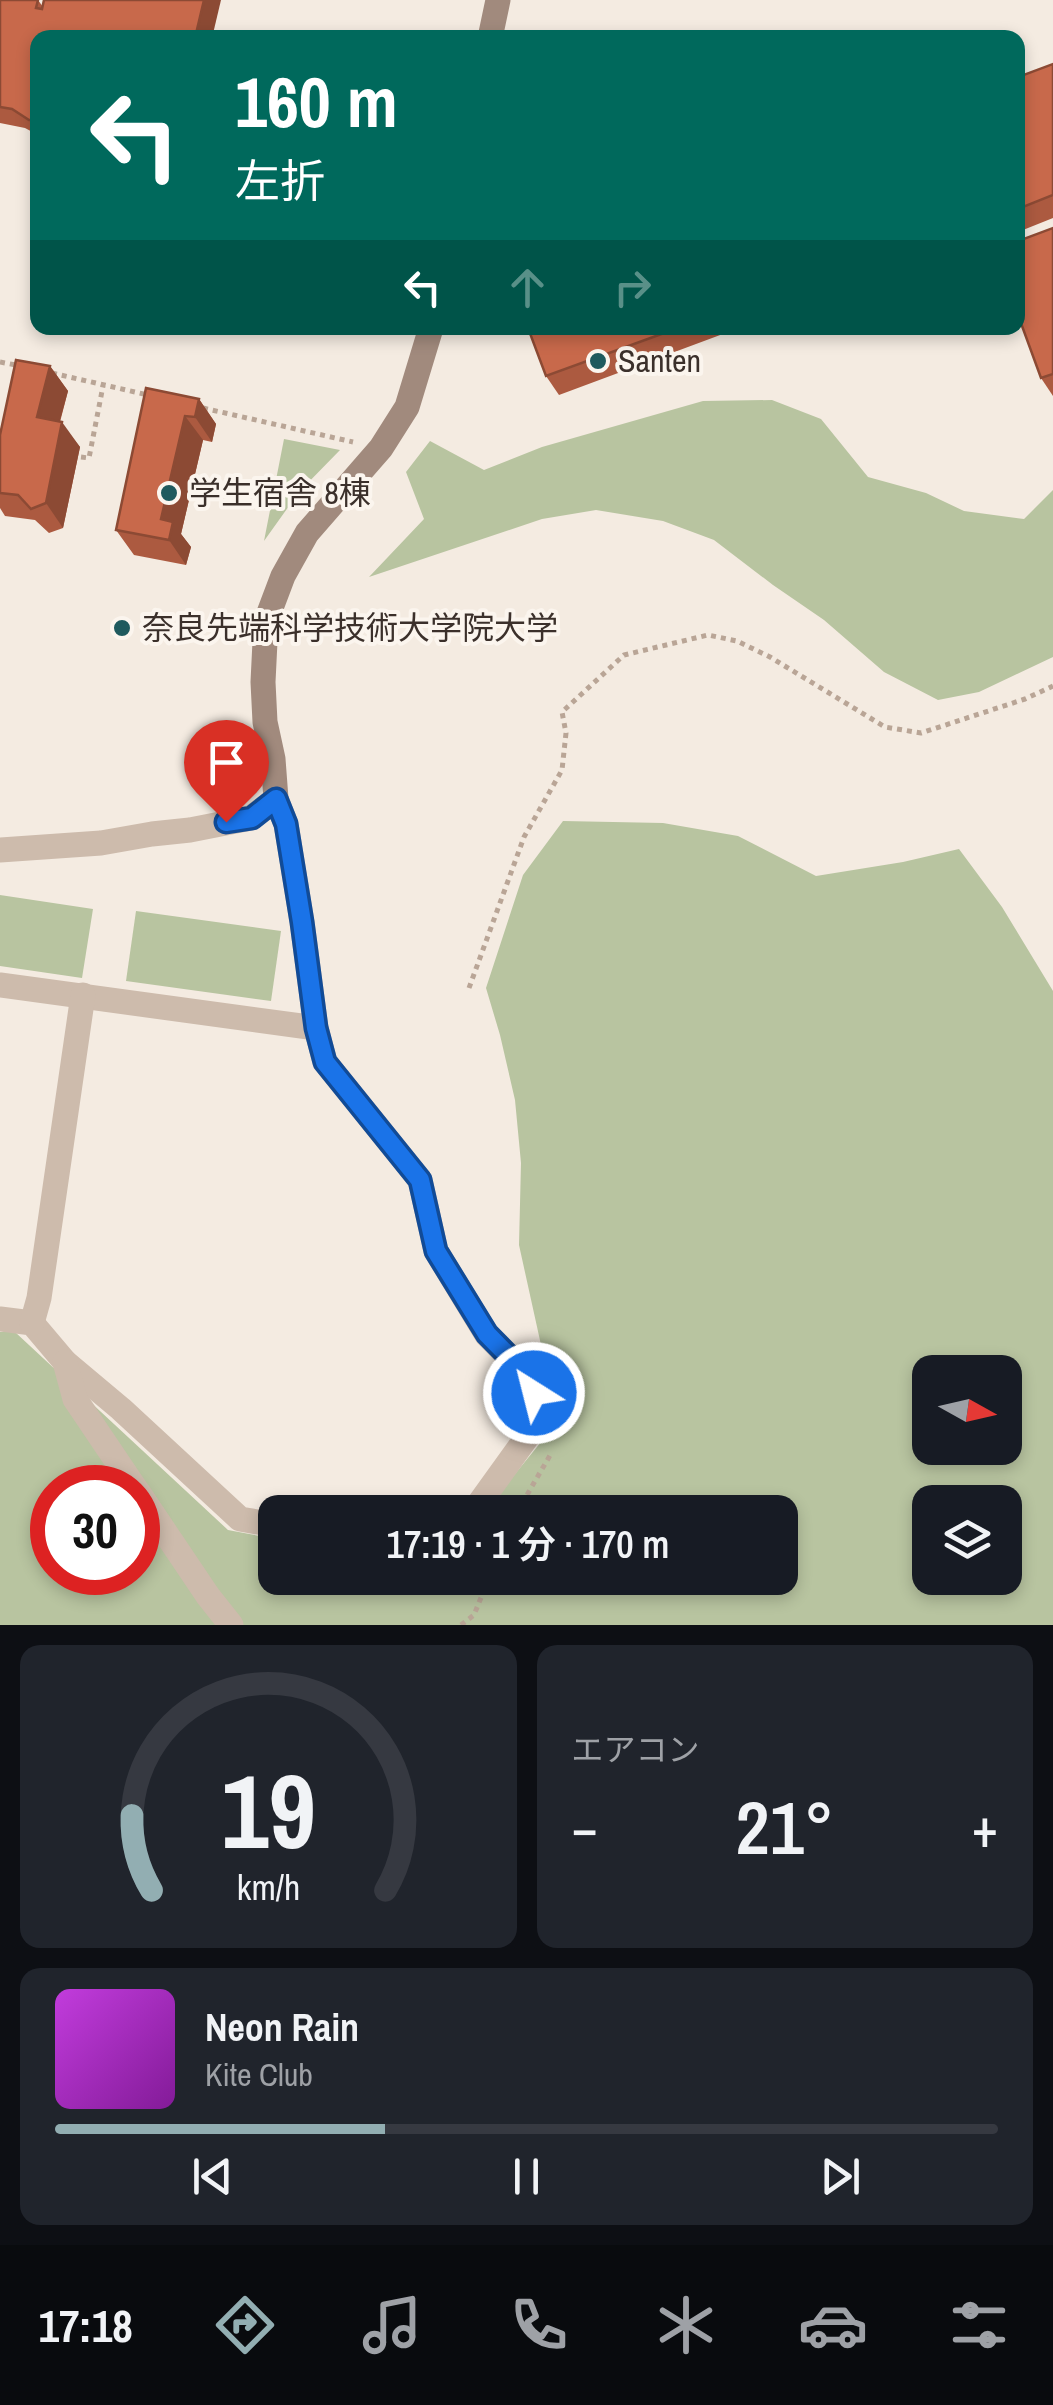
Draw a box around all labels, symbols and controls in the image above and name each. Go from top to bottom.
text: 160 m [235,55,398,149]
icon: left [70,70,200,200]
text: 左折 [235,150,325,211]
icon: left [395,260,450,315]
icon: ahead [500,260,555,315]
icon: right [605,260,660,315]
place label: Santen [618,339,701,382]
marker: Santen [587,350,609,372]
place label: 学生宿舎 8棟 [189,471,371,514]
marker: 学生宿舎 8棟 [158,482,180,504]
place label: 奈良先端科学技術大学院大学 [142,606,558,649]
marker: 奈良先端科学技術大学院大学 [111,617,133,639]
pin [184,720,269,823]
icon: arrive [199,735,254,790]
position arrow [482,1341,586,1445]
north arrow [912,1355,1022,1465]
map controls [912,1355,1022,1595]
speed limit sign: 30 [30,1465,160,1595]
button: layers [912,1485,1022,1595]
text: 17:19 · 1 分 · 170 m [387,1519,669,1570]
text: エアコン [572,1728,700,1771]
text: 19 [221,1740,316,1880]
text: 21° [736,1776,834,1877]
text: − [572,1790,598,1864]
text: + [972,1790,998,1864]
text: km/h [236,1863,300,1911]
text: Neon Rain [205,2002,359,2053]
text: Kite Club [205,2053,313,2096]
icon: previous [185,2149,240,2204]
icon: pause [499,2149,554,2204]
icon: next [813,2149,868,2204]
icon: directions [210,2290,280,2360]
icon: music [357,2290,427,2360]
icon: phone [504,2290,574,2360]
icon: climate [651,2290,721,2360]
icon: car [798,2290,868,2360]
icon: filters [944,2290,1014,2360]
text: 17:18 [38,2295,133,2356]

